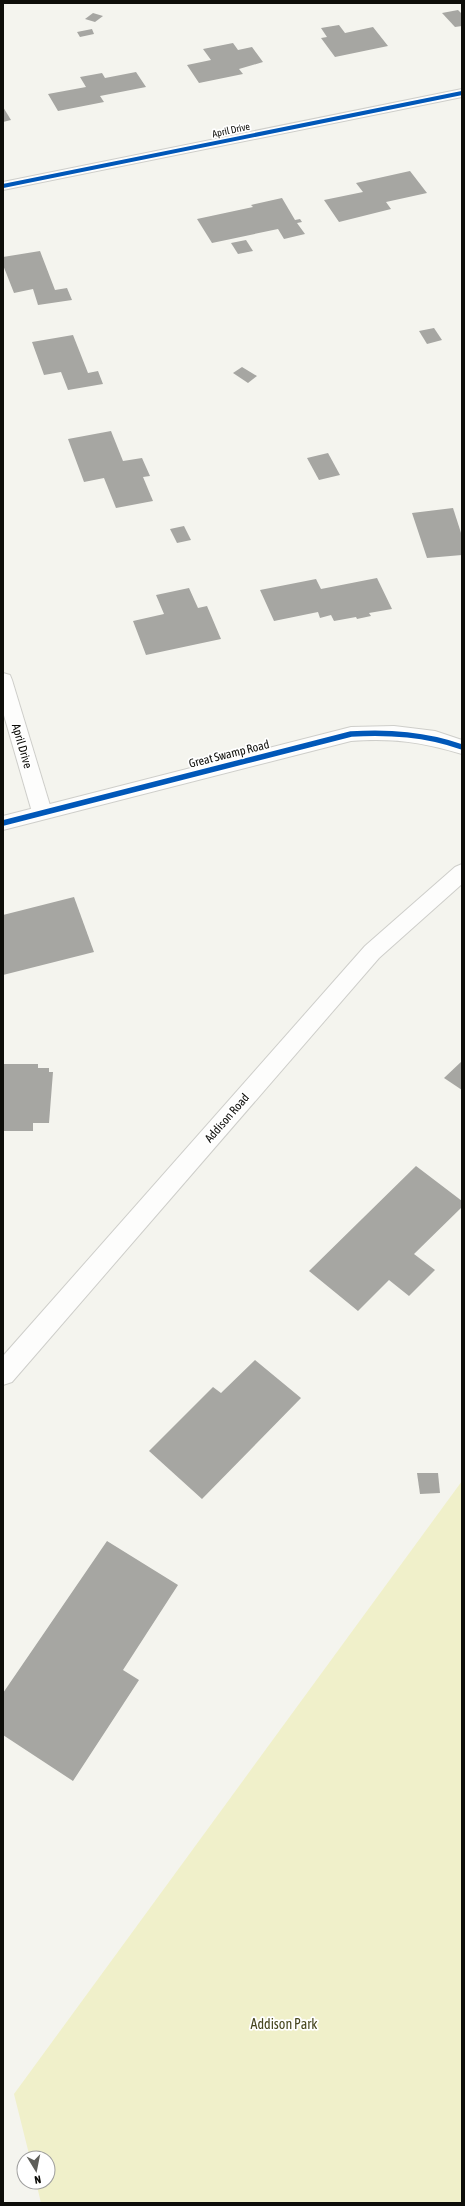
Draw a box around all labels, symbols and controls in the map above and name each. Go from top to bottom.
street label: April Drive [211,121,251,139]
street label: April Drive [9,722,35,770]
street label: Great Swamp Road [187,737,271,771]
street label: Addison Road [202,1091,252,1145]
park label: Addison Park [251,2016,317,2032]
north arrow [16,2150,56,2190]
text: N [33,2173,42,2186]

